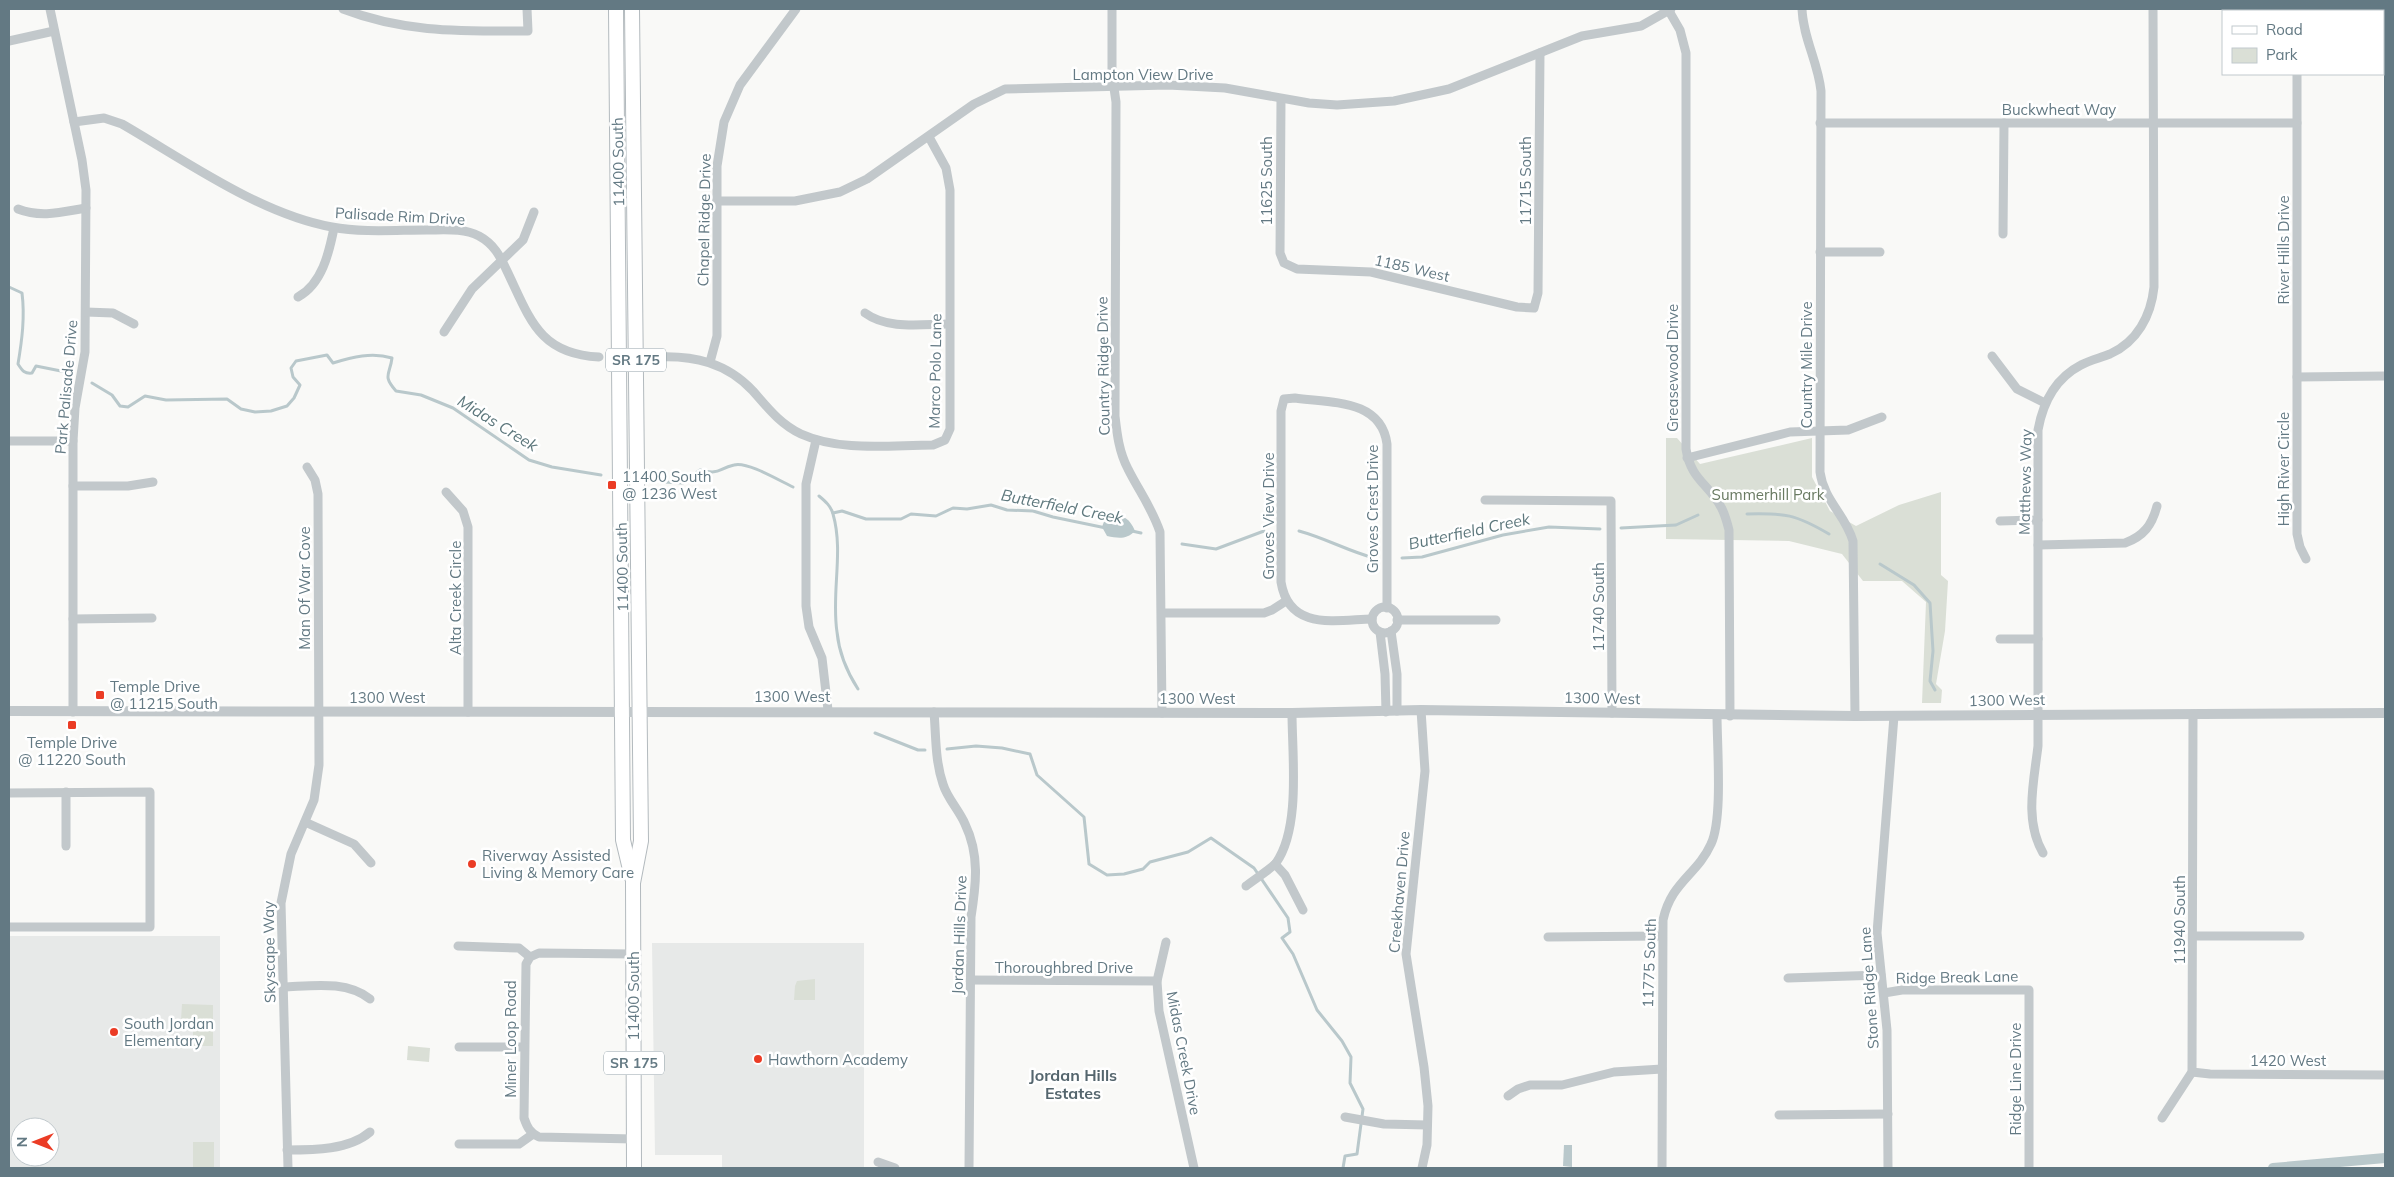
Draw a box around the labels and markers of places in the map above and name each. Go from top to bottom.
place label: 11400 South @ 1236 West [622,467,717,503]
marker: 11400 South @ 1236 West [606,479,618,491]
place label: Temple Drive @ 11215 South [110,677,218,713]
marker: Temple Drive @ 11215 South [94,689,106,701]
marker: Temple Drive @ 11220 South [66,719,78,731]
place label: Temple Drive @ 11220 South [18,733,126,769]
place label: Riverway Assisted Living & Memory Care [482,846,634,882]
marker: Riverway Assisted Living & Memory Care [466,858,478,870]
place label: South Jordan Elementary [124,1014,214,1050]
marker: South Jordan Elementary [108,1026,120,1038]
place label: Hawthorn Academy [768,1050,908,1069]
marker: Hawthorn Academy [752,1053,764,1065]

